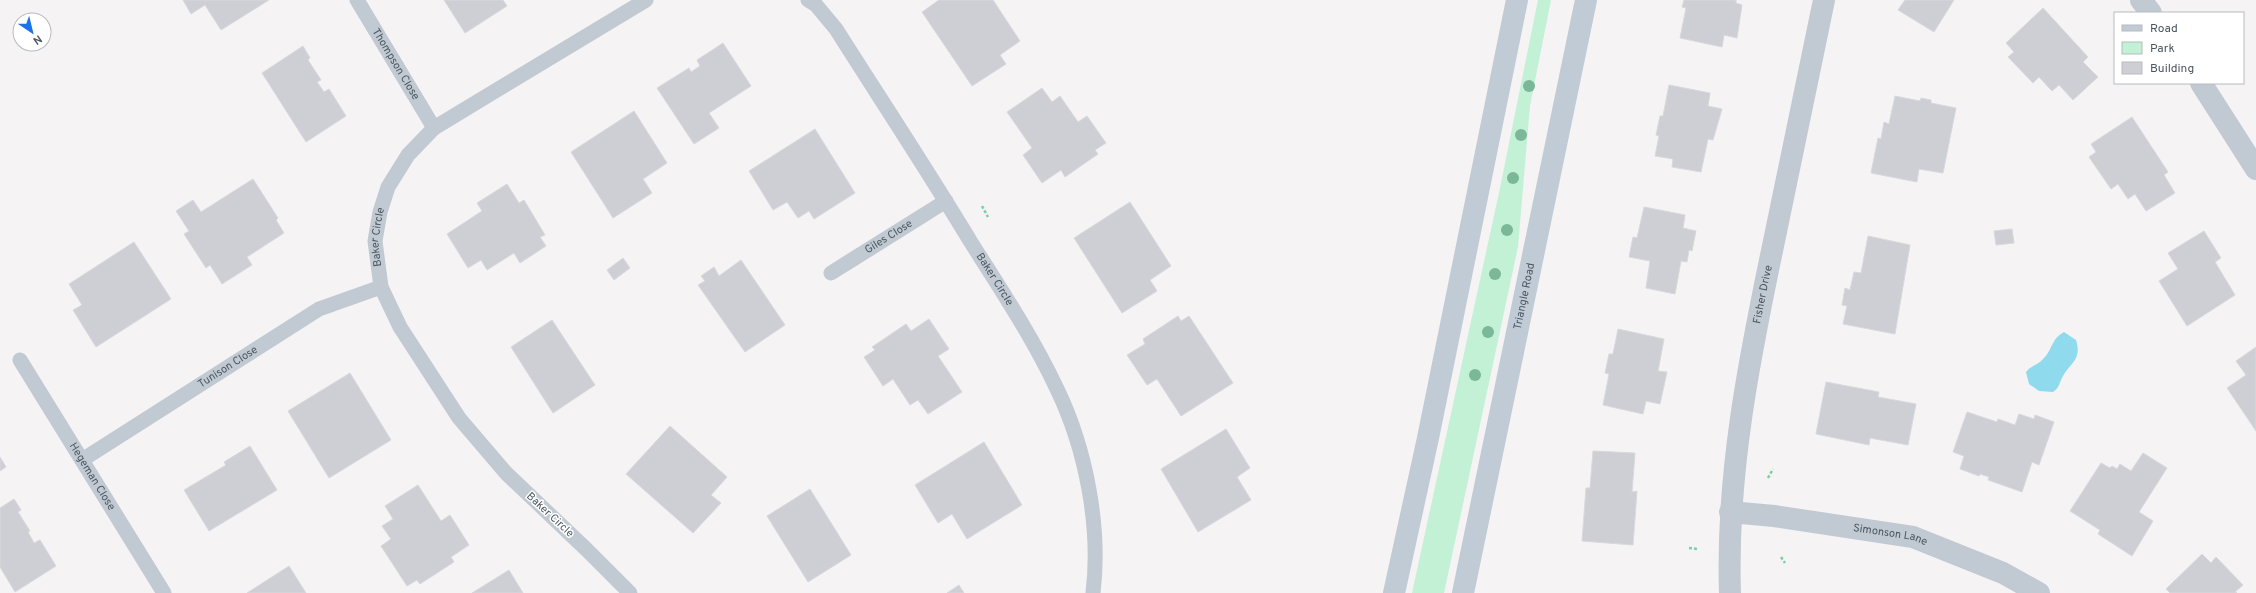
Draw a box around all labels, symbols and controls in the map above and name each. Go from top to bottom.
north arrow [12,12,52,52]
legend [2114,12,2244,84]
text: Road [2150,21,2178,37]
street label: Thompson Close [369,26,423,103]
text: N [30,31,44,47]
text: Park [2150,41,2175,57]
text: Building [2150,61,2194,77]
street label: Baker Circle [368,206,388,268]
street label: Giles Close [862,217,915,257]
street label: Baker Circle [973,250,1016,308]
street label: Triangle Road [1511,262,1538,331]
street label: Fisher Drive [1750,264,1776,325]
street label: Tunison Close [195,343,261,391]
street label: Hegeman Close [66,440,118,513]
street label: Baker Circle [523,490,577,541]
street label: Simonson Lane [1852,521,1930,549]

